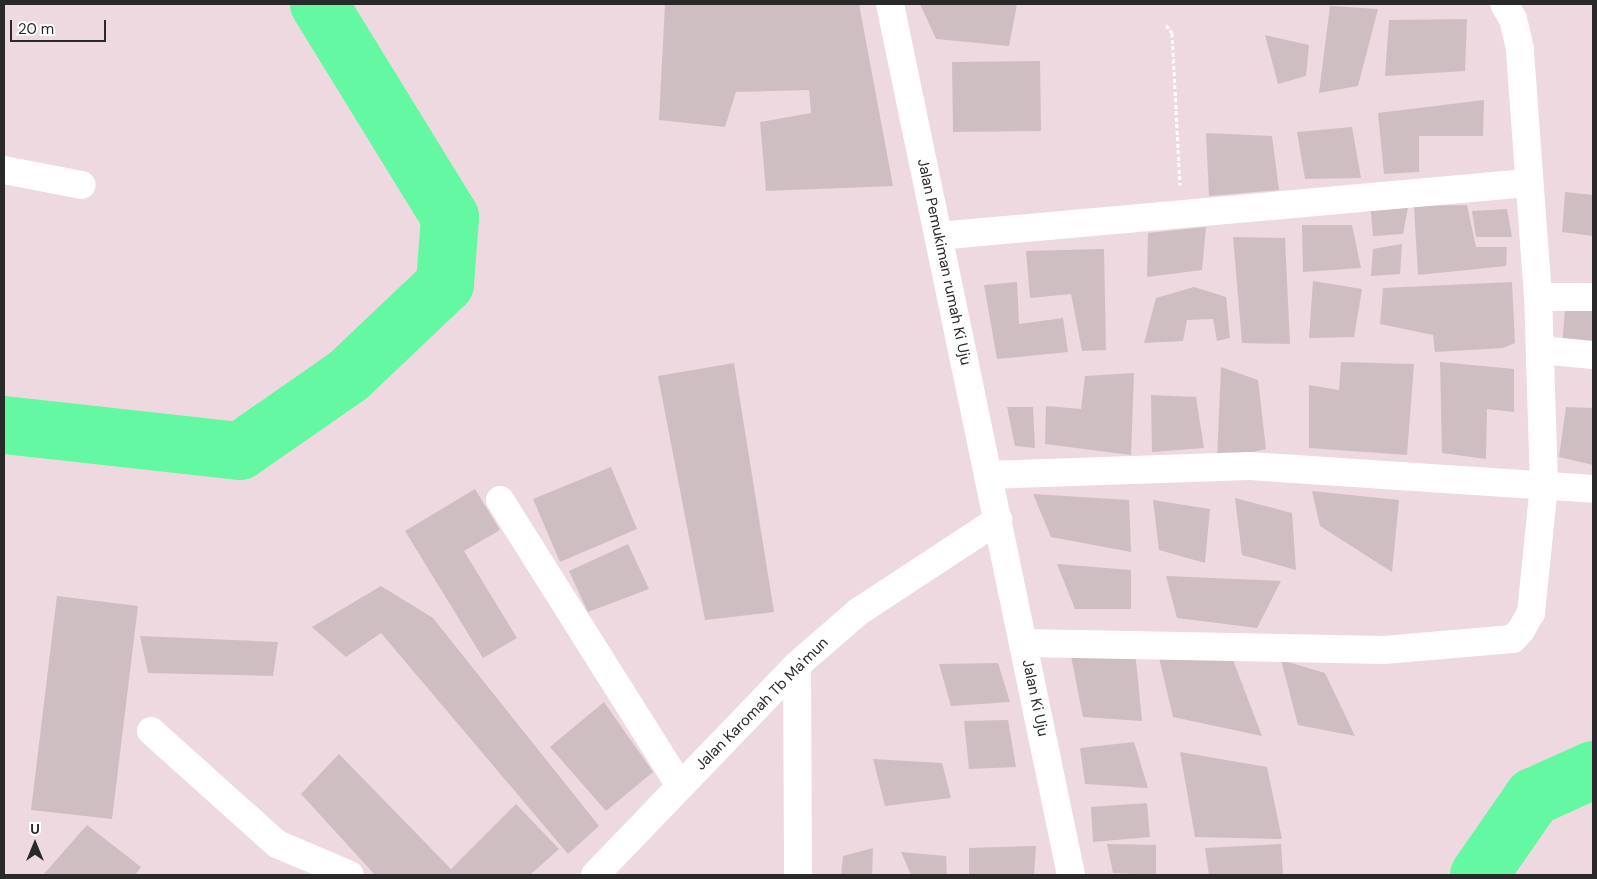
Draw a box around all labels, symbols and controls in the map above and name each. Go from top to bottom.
scale bar [12,10,109,42]
text: 20 m [18,19,54,39]
street label: Jalan Pemukiman rumah Ki Uju [913,157,975,367]
street label: Jalan Karomah Tb Ma'mun [692,634,832,774]
street label: Jalan Ki Uju [1018,658,1052,738]
north arrow [10,819,60,869]
text: U [30,820,40,838]

